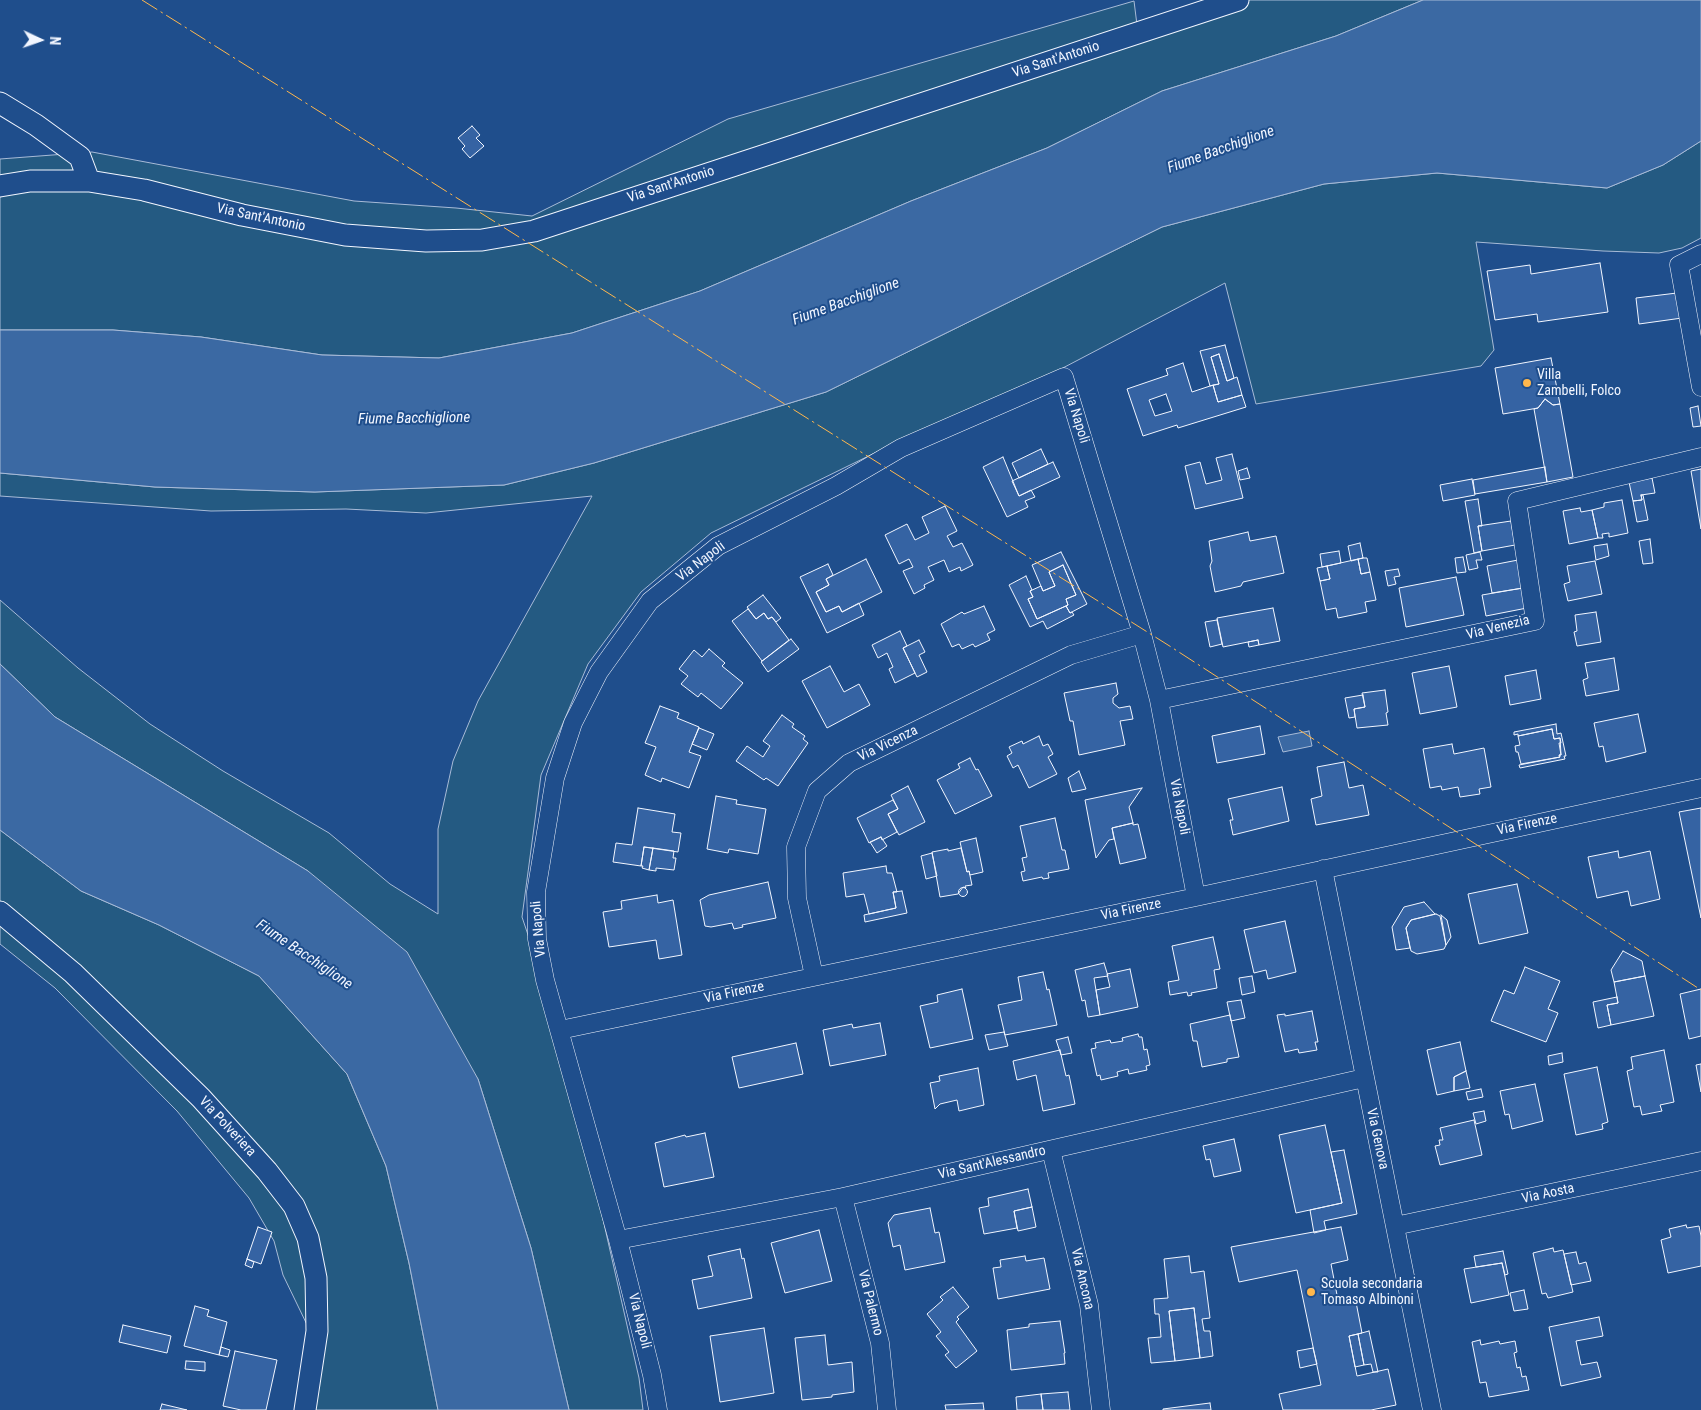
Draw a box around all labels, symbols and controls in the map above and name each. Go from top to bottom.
north arrow [15,15,65,65]
text: N [47,36,63,45]
street label: Via Sant'Antonio [1010,38,1102,82]
water label: Fiume Bacchiglione [1165,122,1277,178]
street label: Via Sant'Antonio [625,163,717,207]
street label: Via Sant'Antonio [215,200,307,236]
water label: Fiume Bacchiglione [790,274,902,330]
place label: Villa Zambelli, Folco [1537,367,1621,400]
marker: Villa Zambelli, Folco [1521,377,1533,389]
street label: Via Napoli [1060,386,1092,446]
water label: Fiume Bacchiglione [358,409,470,429]
street label: Via Napoli [673,538,729,586]
street label: Via Venezia [1465,612,1531,644]
street label: Via Vicenza [855,722,921,766]
street label: Via Napoli [1165,778,1193,836]
street label: Via Firenze [1495,810,1559,840]
street label: Via Firenze [1099,895,1163,925]
street label: Via Napoli [528,900,550,958]
water label: Fiume Bacchiglione [252,916,356,994]
street label: Via Firenze [702,978,766,1008]
street label: Via Polveriera [195,1093,259,1161]
street label: Via Genova [1362,1107,1392,1171]
street label: Via Sant'Alessandro [937,1142,1047,1184]
street label: Via Aosta [1520,1180,1576,1208]
street label: Via Ancona [1067,1247,1097,1311]
street label: Via Palermo [854,1268,886,1338]
place label: Scuola secondaria Tomaso Albinoni [1321,1276,1423,1308]
marker: Scuola secondaria Tomaso Albinoni [1305,1286,1317,1298]
street label: Via Napoli [624,1291,654,1351]

